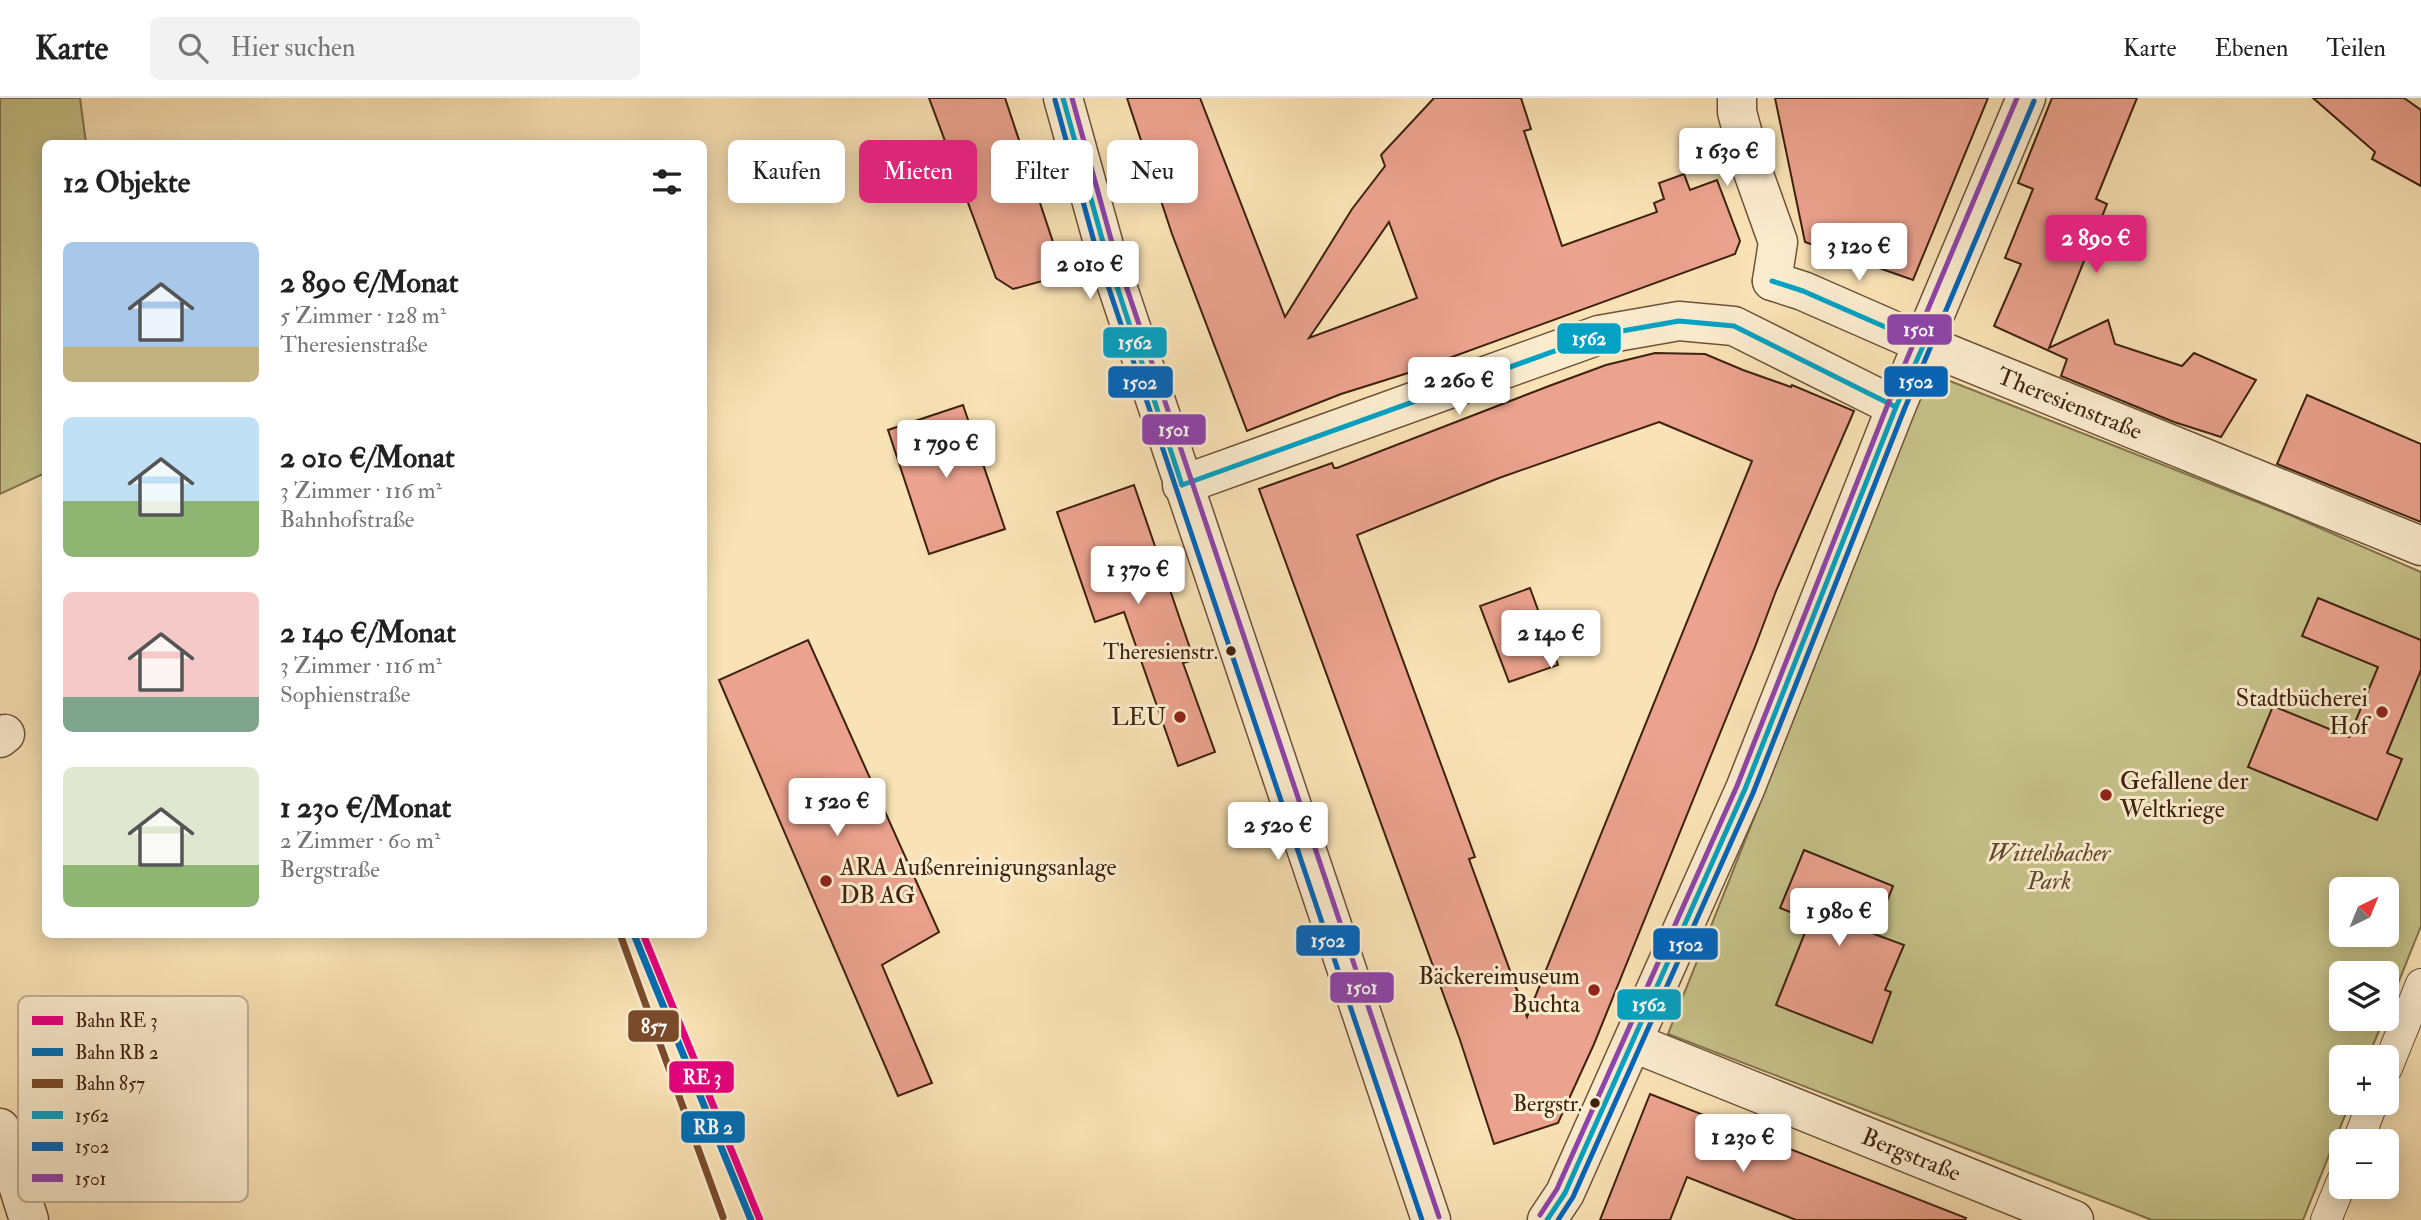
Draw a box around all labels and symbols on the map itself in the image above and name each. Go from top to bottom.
pin: 1 630 € [1662,129,1792,188]
pin: 2 890 € [2031,216,2161,275]
pin: 3 120 € [1794,223,1924,283]
pin: 2 010 € [1025,242,1155,301]
line badge: 1501 [1886,313,1953,346]
text: 1501 [1903,318,1935,342]
line badge: 1562 [1556,322,1622,355]
line badge: 1562 [1102,326,1168,359]
text: 1562 [1572,327,1606,351]
text: 1562 [1118,331,1152,355]
pin: 2 260 € [1394,358,1524,417]
street label: Theresienstraße [1992,360,2147,447]
line badge: 1502 [1107,365,1174,399]
line badge: 1502 [1883,365,1949,398]
text: 1502 [1899,370,1934,394]
text: 1502 [1123,371,1158,395]
line badge: 1501 [1141,413,1207,446]
text: 1501 [1158,418,1190,442]
pin: 1 790 € [881,420,1011,480]
pin: 1 370 € [1073,546,1203,606]
pin: 2 140 € [1486,610,1616,670]
place label: Theresienstr. [1103,638,1218,666]
marker: Theresienstr. [1224,644,1238,658]
place label: Stadtbücherei Hof [2236,683,2371,742]
place label: LEU [1111,702,1166,733]
marker: Stadtbücherei Hof [2374,704,2390,720]
marker: LEU [1172,709,1188,725]
place label: Gefallene der Weltkriege [2119,766,2248,825]
pin: 1 520 € [772,778,902,838]
marker: Gefallene der Weltkriege [2098,787,2114,803]
pin: 2 520 € [1213,802,1343,862]
park label: Wittelsbacher Park [1988,838,2111,897]
place label: ARA Außenreinigungsanlage DB AG [839,852,1117,911]
marker: ARA Außenreinigungsanlage DB AG [818,873,834,889]
north arrow [2329,877,2399,947]
pin: 1 980 € [1774,888,1904,948]
line badge: 1502 [1295,924,1361,957]
line badge: 1502 [1652,927,1719,961]
text: 1502 [1311,929,1346,953]
text: 1502 [1669,933,1704,957]
place label: Bäckereimuseum Buchta [1418,961,1581,1020]
line badge: 1501 [1329,971,1395,1004]
text: 1501 [1346,976,1378,1000]
marker: Bäckereimuseum Buchta [1586,982,1602,998]
line badge: 1562 [1616,988,1682,1021]
text: 1562 [1632,993,1666,1017]
legend [18,996,248,1202]
text: Bahn RE 3 [75,1009,158,1033]
line badge: 857 [627,1009,680,1043]
text: 857 [641,1015,667,1039]
text: Bahn RB 2 [75,1041,159,1065]
line badge: RE 3 [668,1060,735,1094]
text: RE 3 [683,1066,721,1090]
text: Bahn 857 [75,1072,145,1096]
place label: Bergstr. [1513,1090,1582,1118]
marker: Bergstr. [1588,1096,1602,1110]
text: 1562 [75,1104,109,1128]
line badge: RB 2 [680,1110,746,1144]
pin: 1 230 € [1678,1114,1808,1174]
text: RB 2 [693,1116,733,1140]
street label: Bergstraße [1857,1121,1965,1189]
text: 1502 [75,1135,109,1159]
text: 1501 [75,1167,106,1191]

